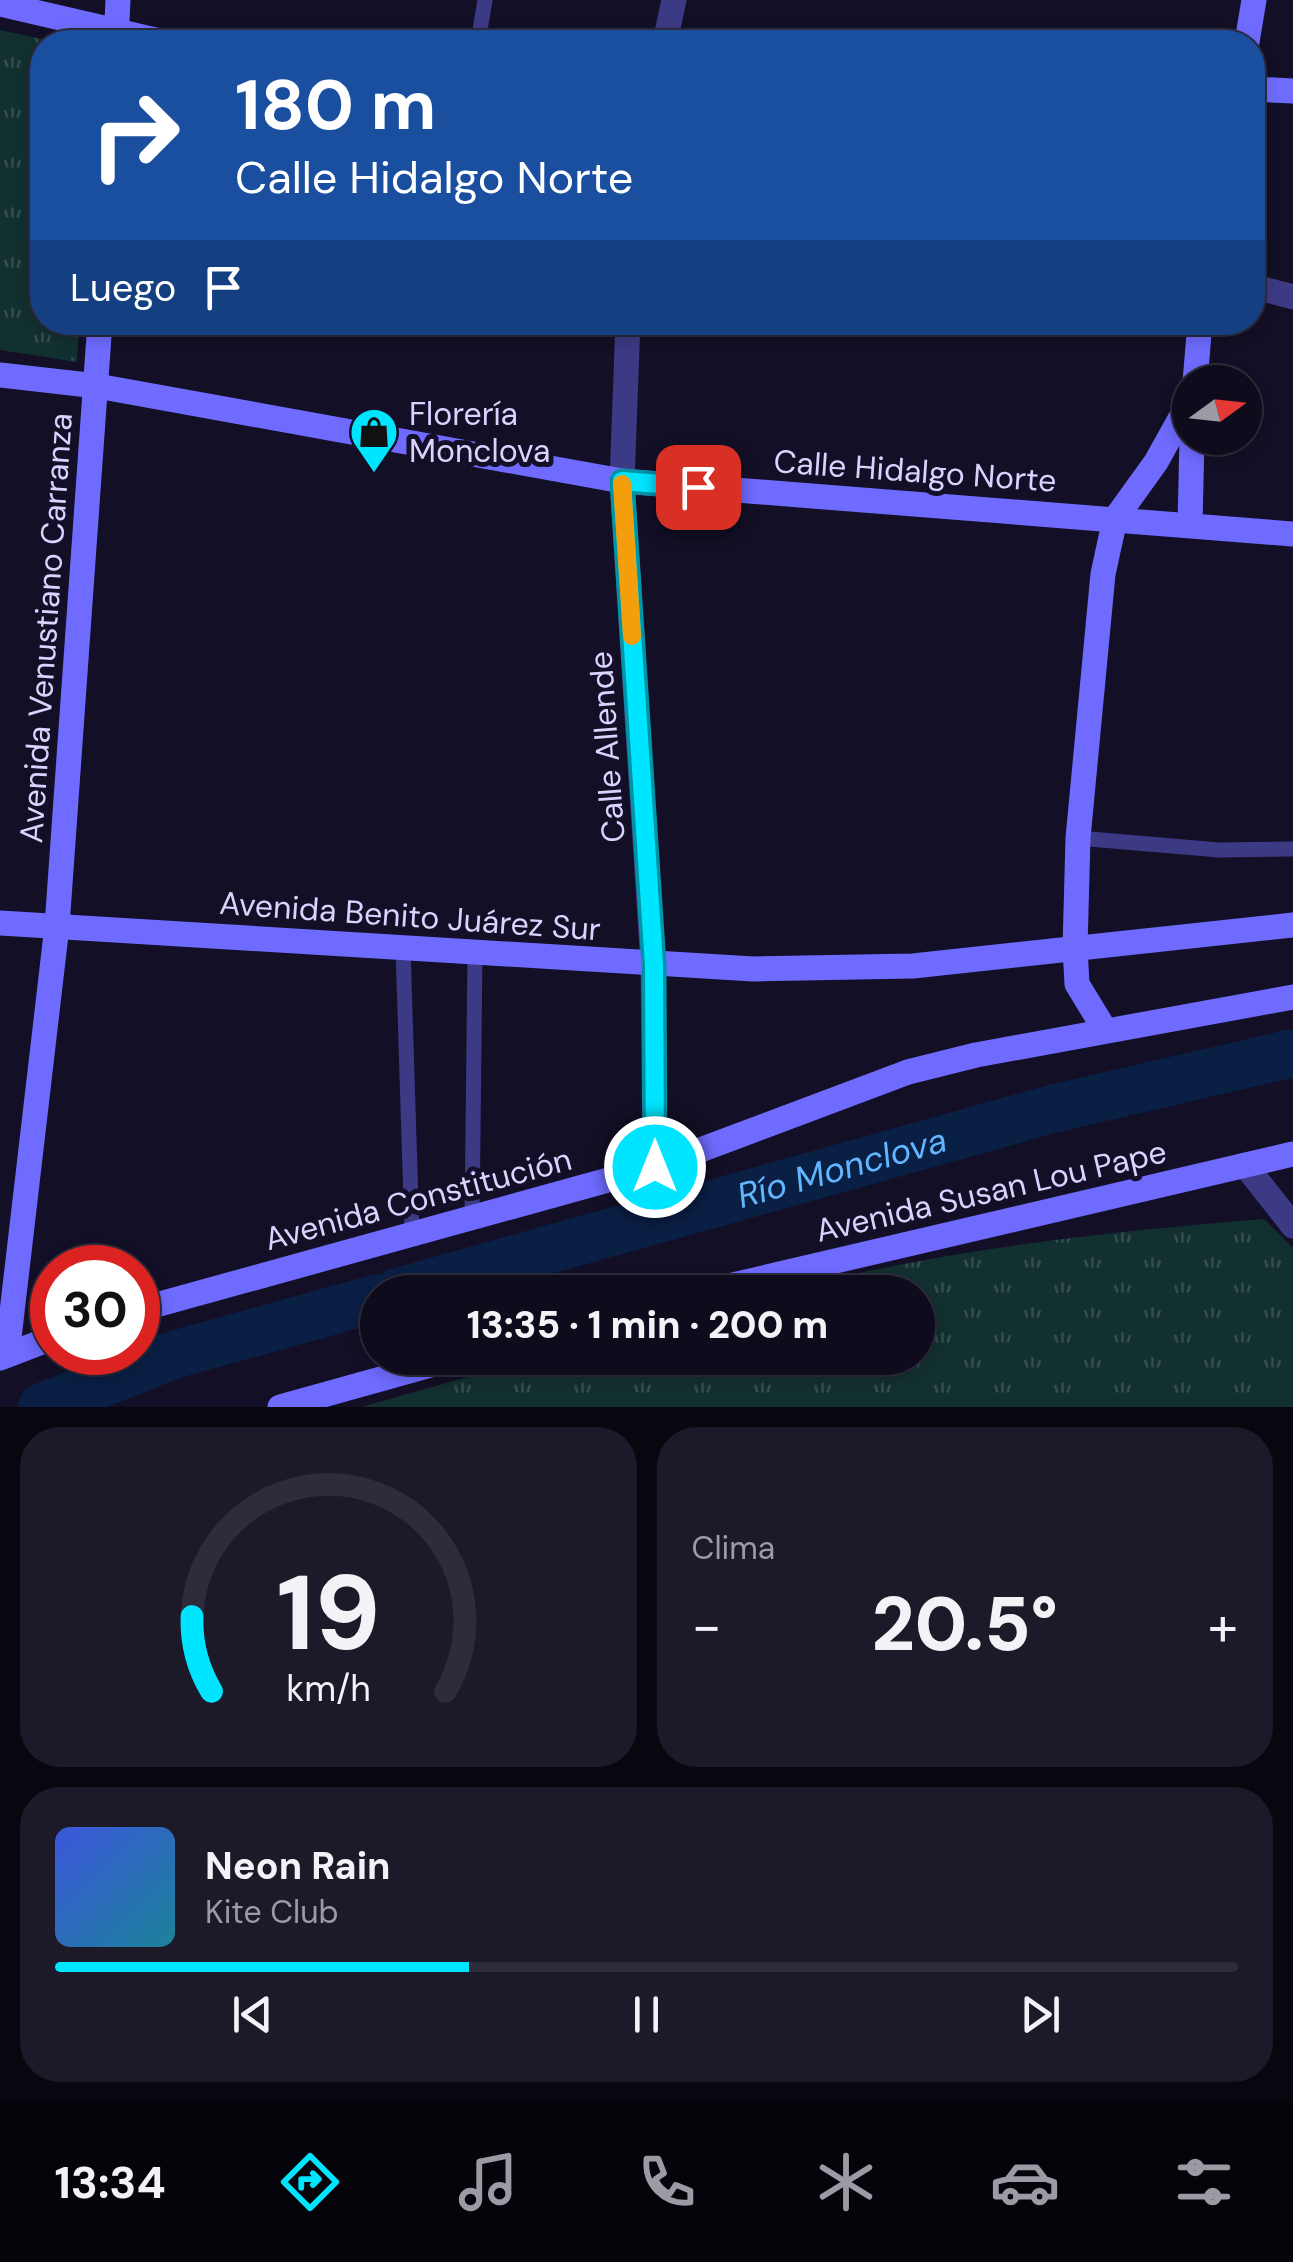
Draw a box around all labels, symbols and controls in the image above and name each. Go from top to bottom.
text: 180 m [235,60,436,151]
icon: right [70,70,200,200]
text: Calle Hidalgo Norte [235,148,633,207]
icon: arrive [196,260,251,315]
text: Luego [70,263,176,313]
north arrow [1172,365,1262,455]
map controls [1172,365,1262,455]
place label: Florería Monclova [409,393,550,472]
shop icon: Florería Monclova [348,406,400,474]
street label: Avenida Venustiano Carranza [10,412,82,844]
street label: Calle Hidalgo Norte [772,440,1058,502]
pin [656,445,741,530]
icon: arrive [671,460,726,515]
street label: Calle Allende [579,650,635,844]
street label: Avenida Benito Juárez Sur [218,882,602,950]
position arrow [603,1115,707,1219]
water label: Río Monclova [732,1117,952,1219]
street label: Avenida Susan Lou Pape [812,1130,1170,1252]
street label: Avenida Constitución [260,1138,576,1260]
speed limit sign: 30 [30,1245,160,1375]
text: 13:35 · 1 min · 200 m [467,1300,828,1350]
text: Clima [692,1527,775,1569]
text: 19 [276,1546,380,1681]
text: 20.5° [872,1576,1058,1673]
text: − [692,1590,722,1662]
text: + [1208,1590,1238,1662]
text: km/h [286,1666,370,1712]
text: Neon Rain [205,1841,390,1891]
text: Kite Club [205,1891,339,1933]
icon: previous [225,1987,280,2042]
icon: pause [619,1987,674,2042]
icon: next [1013,1987,1068,2042]
icon: directions [275,2147,345,2217]
icon: music [453,2147,523,2217]
icon: phone [632,2147,702,2217]
icon: climate [811,2147,881,2217]
icon: car [990,2147,1060,2217]
icon: filters [1169,2147,1239,2217]
text: 13:34 [54,2153,166,2212]

